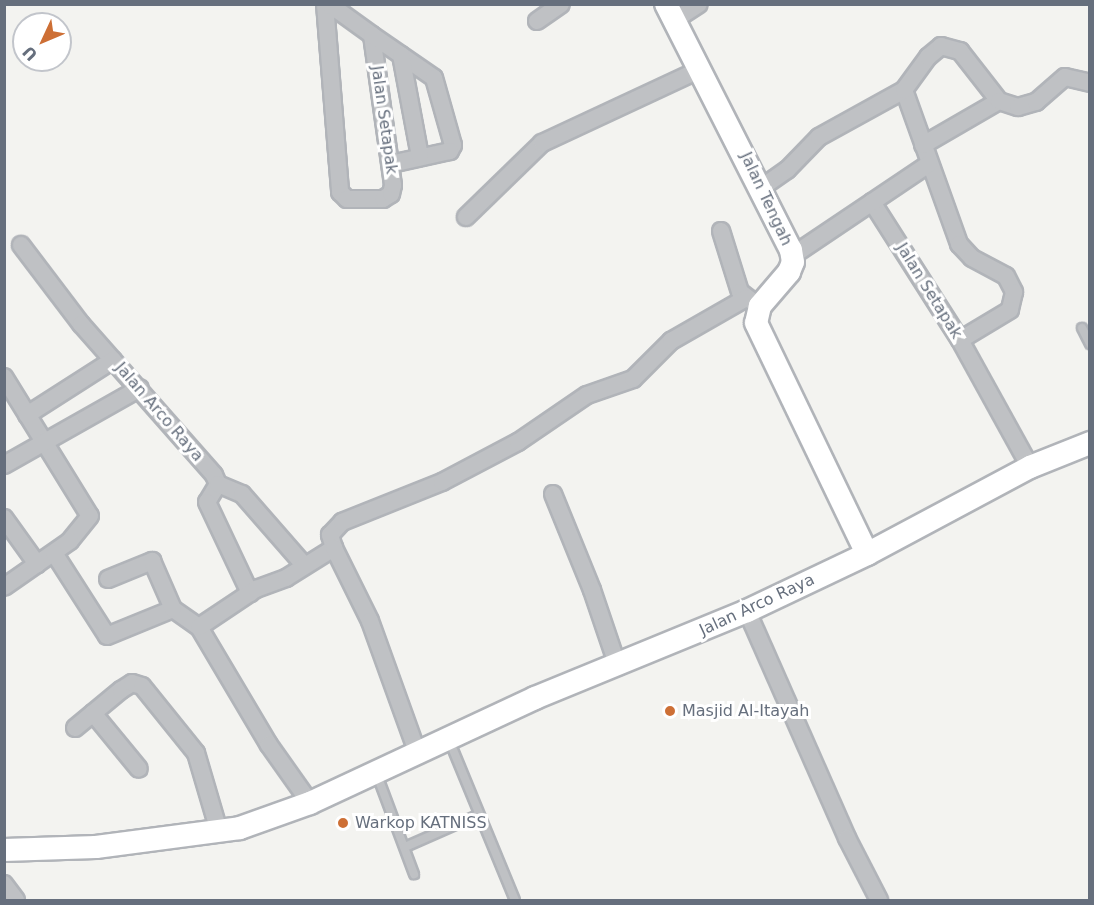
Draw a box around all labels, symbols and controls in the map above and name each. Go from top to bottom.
north arrow [12,12,72,72]
text: U [19,42,41,65]
street label: Jalan Setapak [367,65,401,175]
street label: Jalan Tengah [736,149,796,249]
street label: Jalan Setapak [892,240,966,342]
street label: Jalan Arco Raya [111,359,207,465]
street label: Jalan Arco Raya [696,570,818,640]
place label: Masjid Al-Itayah [682,701,809,721]
marker: Masjid Al-Itayah [663,704,677,718]
place label: Warkop KATNISS [355,813,487,833]
marker: Warkop KATNISS [336,816,350,830]

